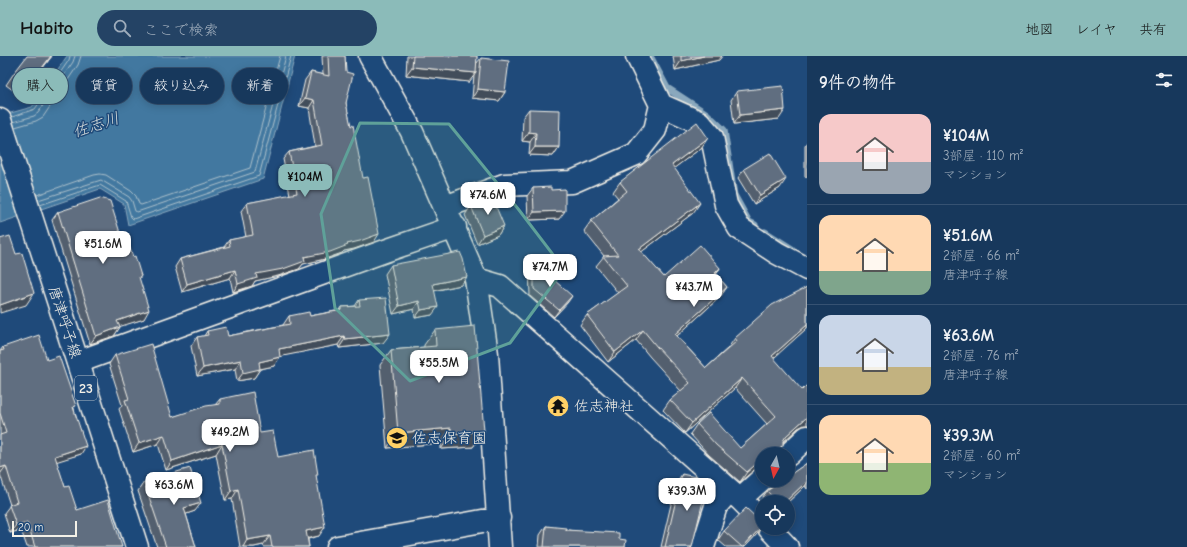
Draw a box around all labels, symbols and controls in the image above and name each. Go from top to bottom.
search box [97,10,377,46]
text: Habito [20,17,73,39]
icon: search [111,17,133,39]
text: ここで検索 [143,21,218,39]
text: 地図 [1026,21,1054,38]
text: レイヤ [1076,21,1117,38]
text: 共有 [1139,21,1167,38]
chip: 購入 [12,68,68,104]
chip: 賃貸 [76,68,132,104]
chip: 絞り込み [140,68,224,104]
chip: 新着 [232,68,288,104]
icon: filters [1153,69,1175,91]
text: 9件の物件 [819,73,896,92]
water label: 佐志川 [70,109,122,141]
text: ¥104M [943,126,989,145]
icon: home [851,130,899,178]
text: 3部屋 · 110 m² [943,148,1023,163]
pin: ¥104M [277,164,333,198]
text: マンション [943,167,1007,182]
text: ¥104M [287,169,323,184]
pin: ¥74.6M [455,182,521,216]
text: ¥74.6M [470,187,506,202]
text: ¥51.6M [943,226,993,245]
pin: ¥51.6M [70,231,136,265]
icon: home [851,231,899,279]
text: ¥51.6M [84,236,122,251]
text: 2部屋 · 66 m² [943,248,1019,263]
pin: ¥74.7M [517,254,583,288]
text: ¥74.7M [532,259,568,274]
text: 唐津呼子線 [943,267,1008,282]
pin: ¥43.7M [661,274,727,308]
text: ¥43.7M [675,279,713,294]
street label: 唐津呼子線 [45,284,85,360]
text: ¥63.6M [943,326,994,345]
icon: home [851,331,899,379]
text: 2部屋 · 76 m² [943,348,1018,363]
pin: ¥55.5M [406,350,472,384]
text: ¥55.5M [419,355,459,370]
text: 唐津呼子線 [943,367,1008,382]
road number: 23 [75,376,97,400]
temple icon: 佐志神社 [545,393,571,419]
place label: 佐志神社 [574,397,634,415]
pin: ¥49.2M [197,419,263,453]
text: ¥49.2M [211,424,249,439]
school or university icon: 佐志保育園 [384,425,410,451]
text: ¥39.3M [943,426,994,445]
place label: 佐志保育園 [412,429,487,447]
icon: home [851,431,899,479]
north arrow [755,447,795,487]
map controls [755,447,795,535]
text: 2部屋 · 60 m² [943,448,1020,463]
text: マンション [943,467,1007,482]
pin: ¥63.6M [141,472,207,506]
text: ¥63.6M [154,477,194,492]
pin: ¥39.3M [654,478,720,512]
text: ¥39.3M [668,483,706,498]
button: locate [755,495,795,535]
scale bar [12,519,77,538]
text: 20 m [18,521,43,534]

